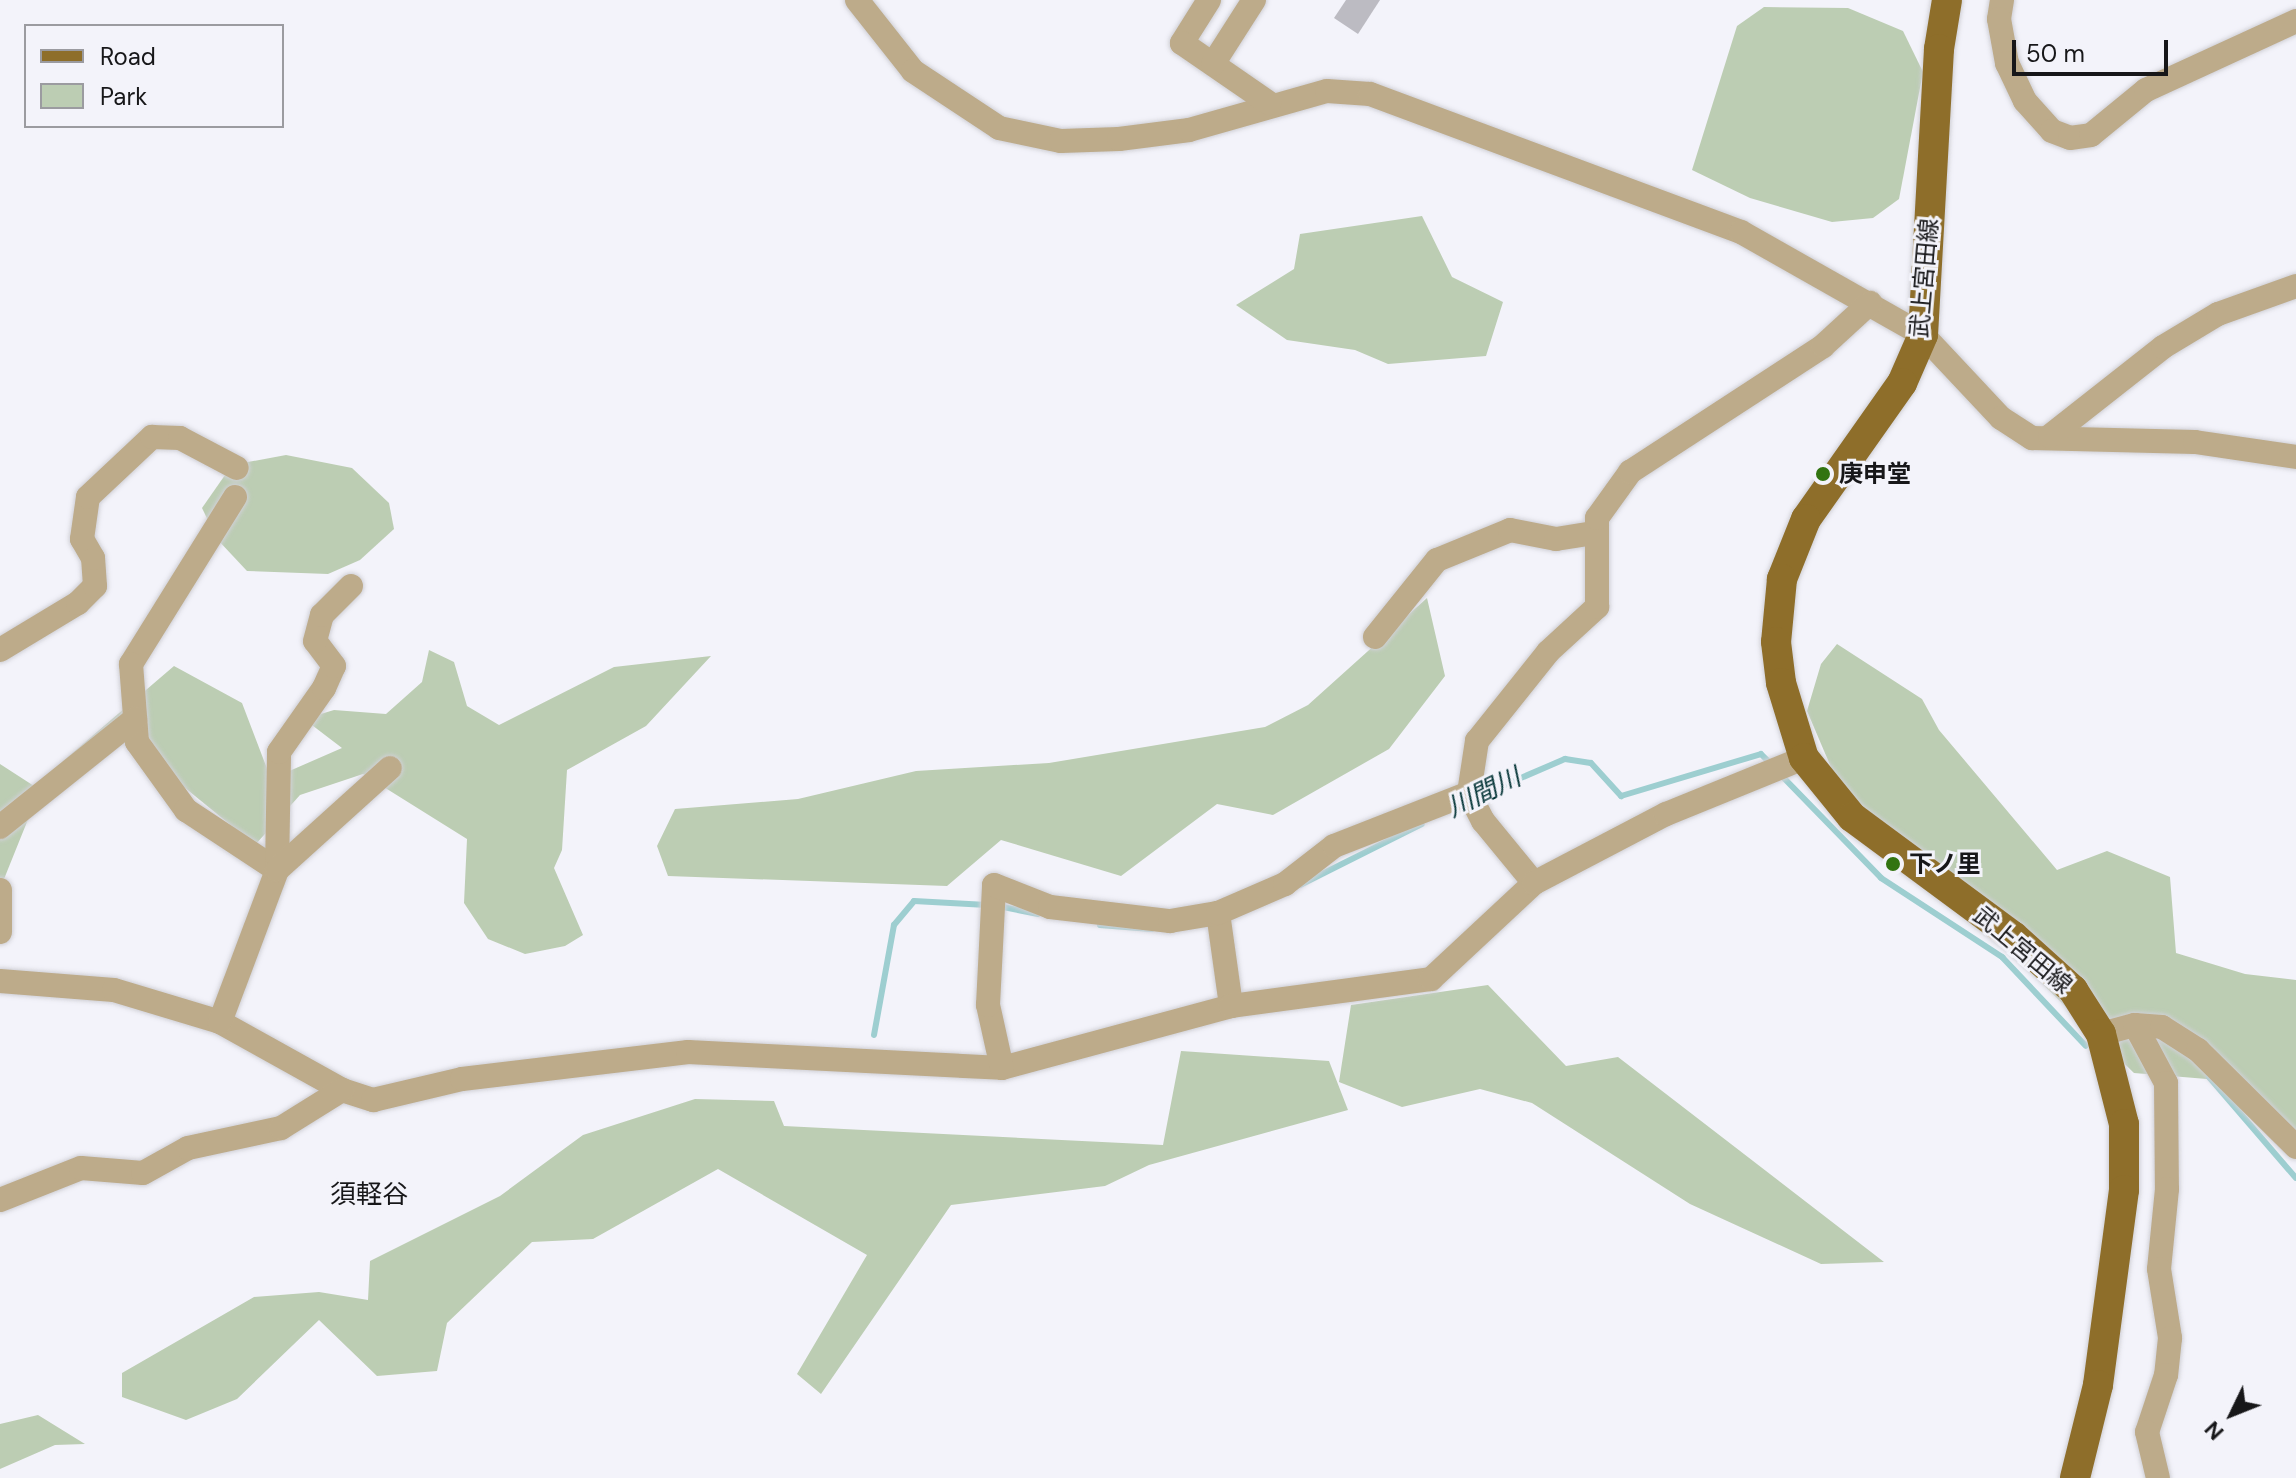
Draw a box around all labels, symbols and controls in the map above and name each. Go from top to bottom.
legend [24,24,284,128]
scale bar [2016,24,2172,74]
text: 50 m [2026,38,2085,69]
text: Road [100,41,156,72]
text: Park [100,81,147,112]
street label: 武上宮田線 [1904,217,1944,339]
place label: 庚申堂 [1839,460,1911,488]
marker: 庚申堂 [1814,465,1832,483]
water label: 川間川 [1442,762,1526,824]
place label: 下ノ里 [1909,850,1981,878]
marker: 下ノ里 [1884,855,1902,873]
street label: 武上宮田線 [1968,900,2078,1000]
district label: 須軽谷 [330,1179,408,1211]
north arrow [2192,1374,2272,1454]
text: N [2198,1415,2230,1446]

